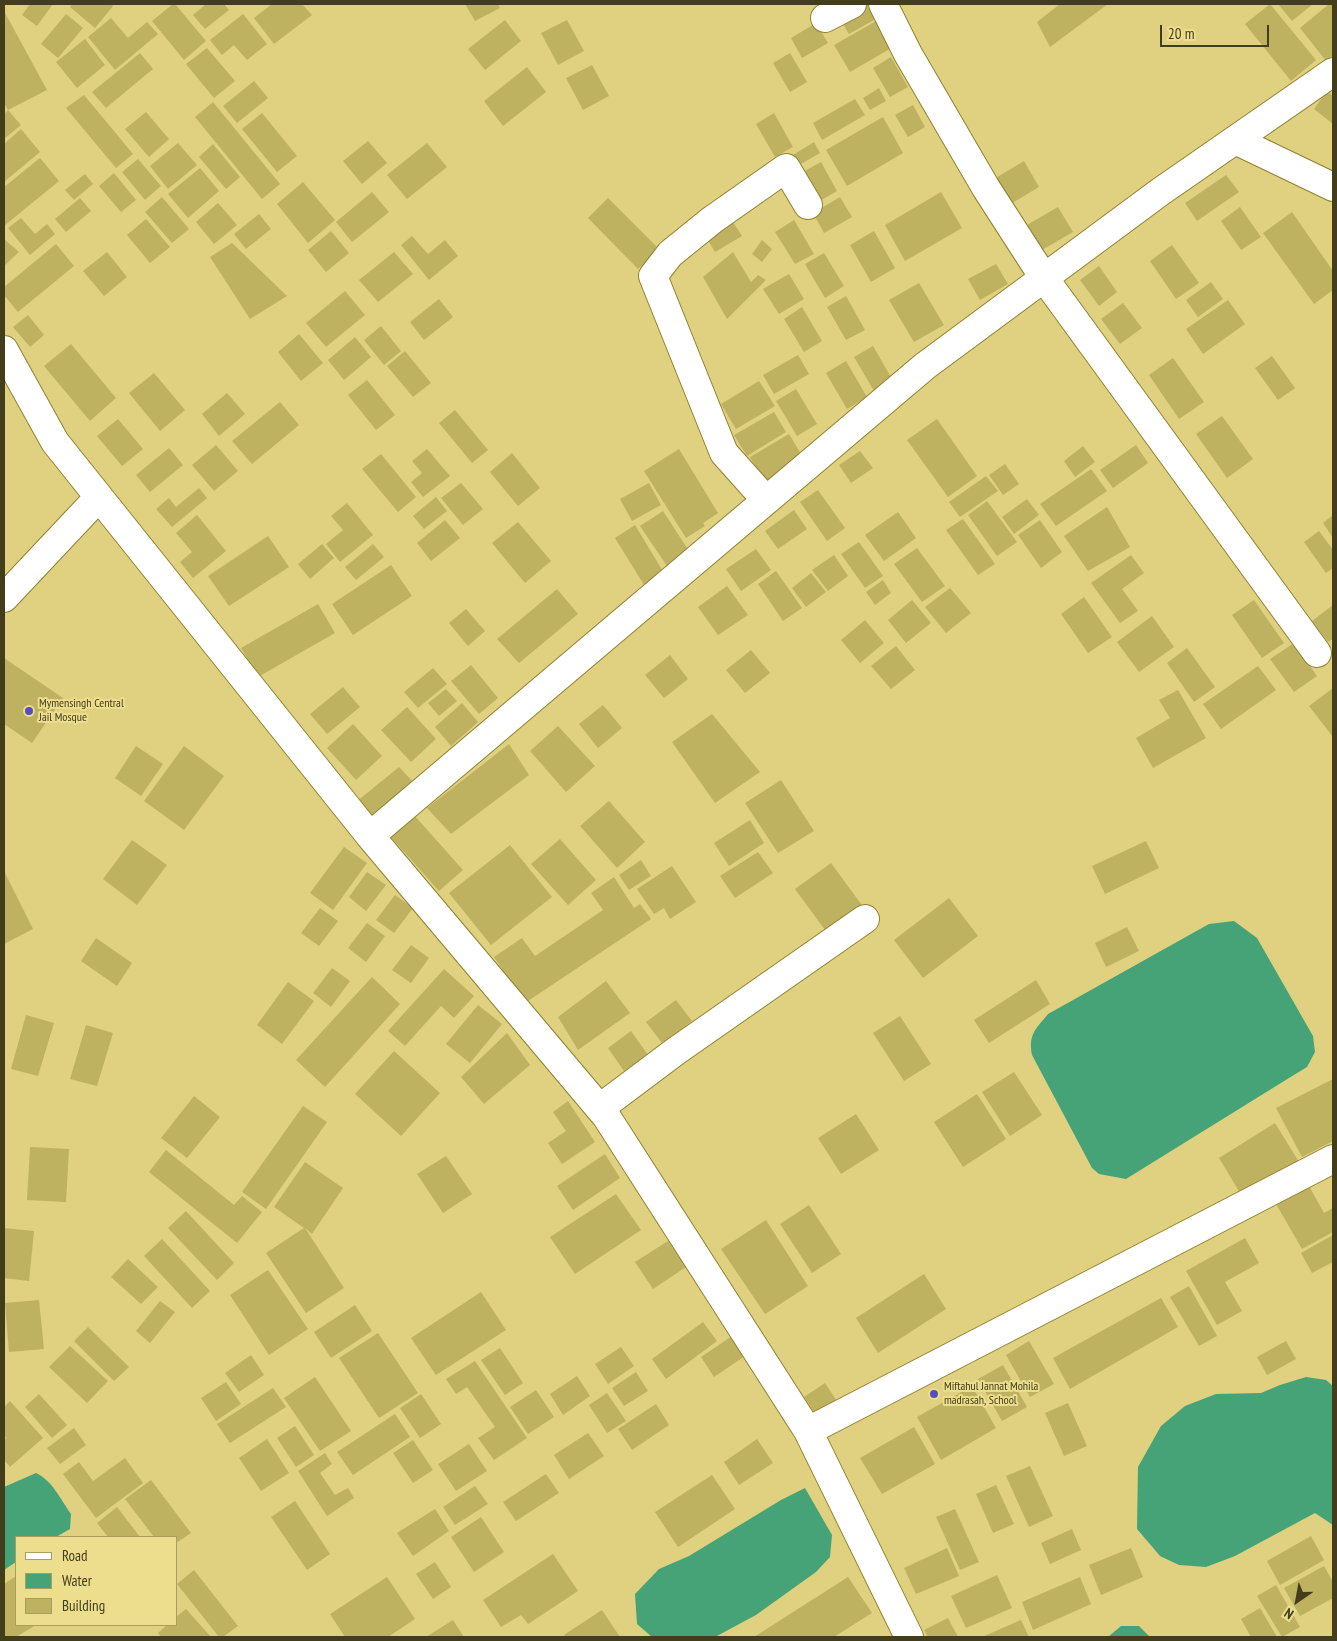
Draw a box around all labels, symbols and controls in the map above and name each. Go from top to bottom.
scale bar [1162,15,1271,47]
text: 20 m [1168,24,1194,43]
place label: Mymensingh Central Jail Mosque [39,697,124,725]
marker: Mymensingh Central Jail Mosque [23,705,35,717]
place label: Miftahul Jannat Mohila madrasah, School [944,1380,1038,1408]
marker: Miftahul Jannat Mohila madrasah, School [928,1388,940,1400]
legend [15,1536,178,1626]
text: Road [62,1546,88,1565]
text: Water [62,1571,92,1590]
north arrow [1272,1576,1322,1626]
text: Building [62,1596,105,1615]
text: N [1281,1604,1297,1623]

